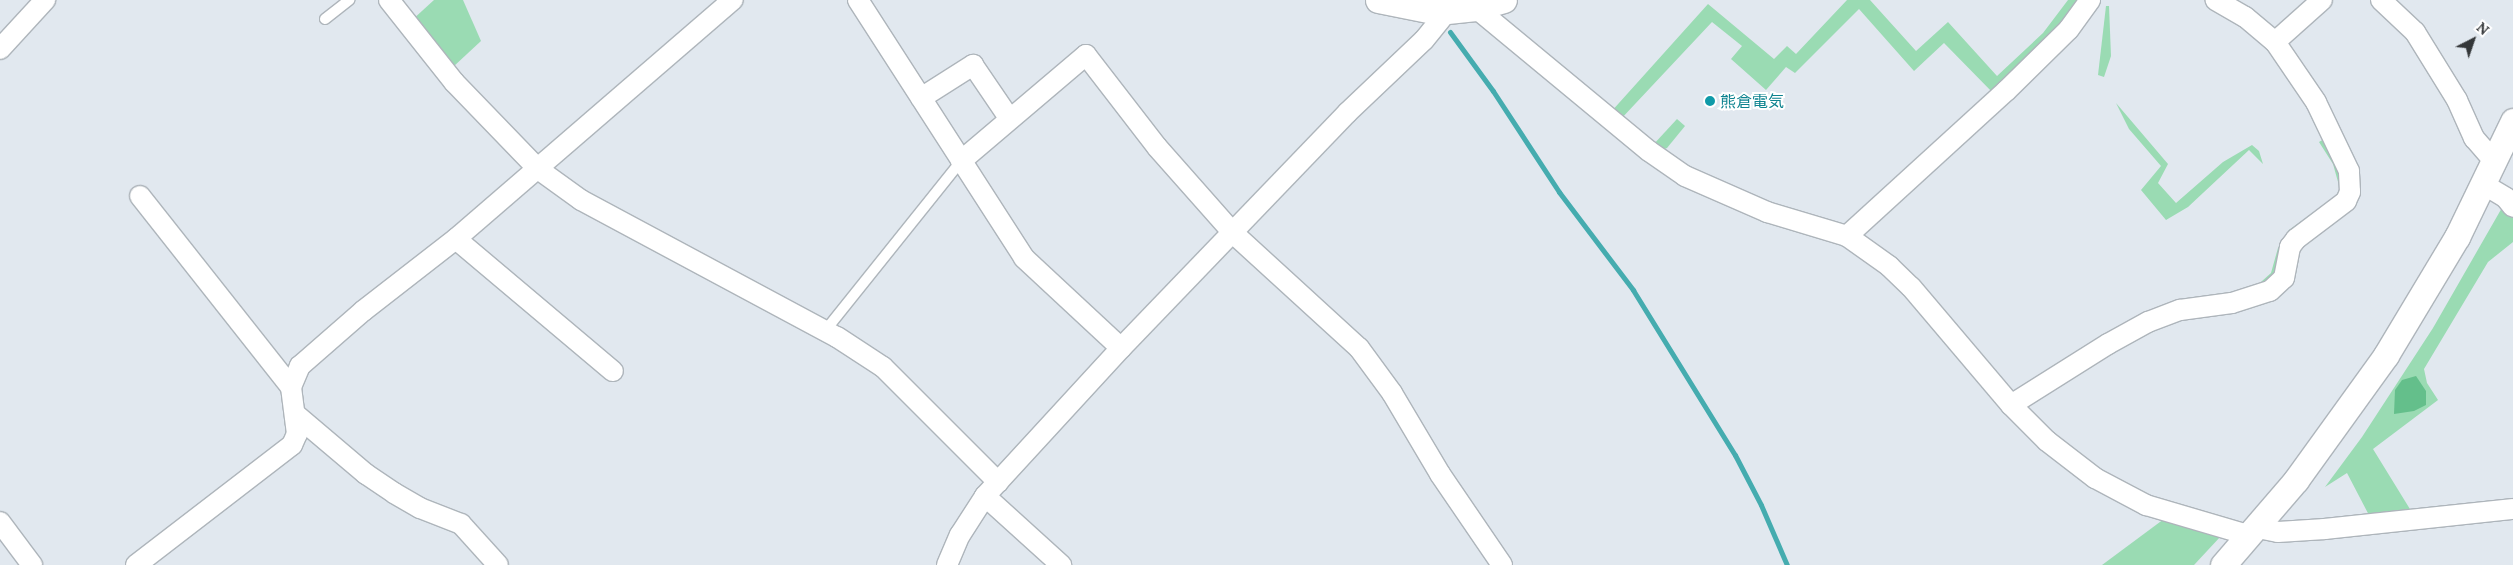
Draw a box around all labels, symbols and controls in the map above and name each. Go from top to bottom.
north arrow [2448,15,2498,65]
text: N [2473,18,2493,39]
place label: 熊倉電気 [1720,91,1784,111]
marker: 熊倉電気 [1704,95,1716,107]

